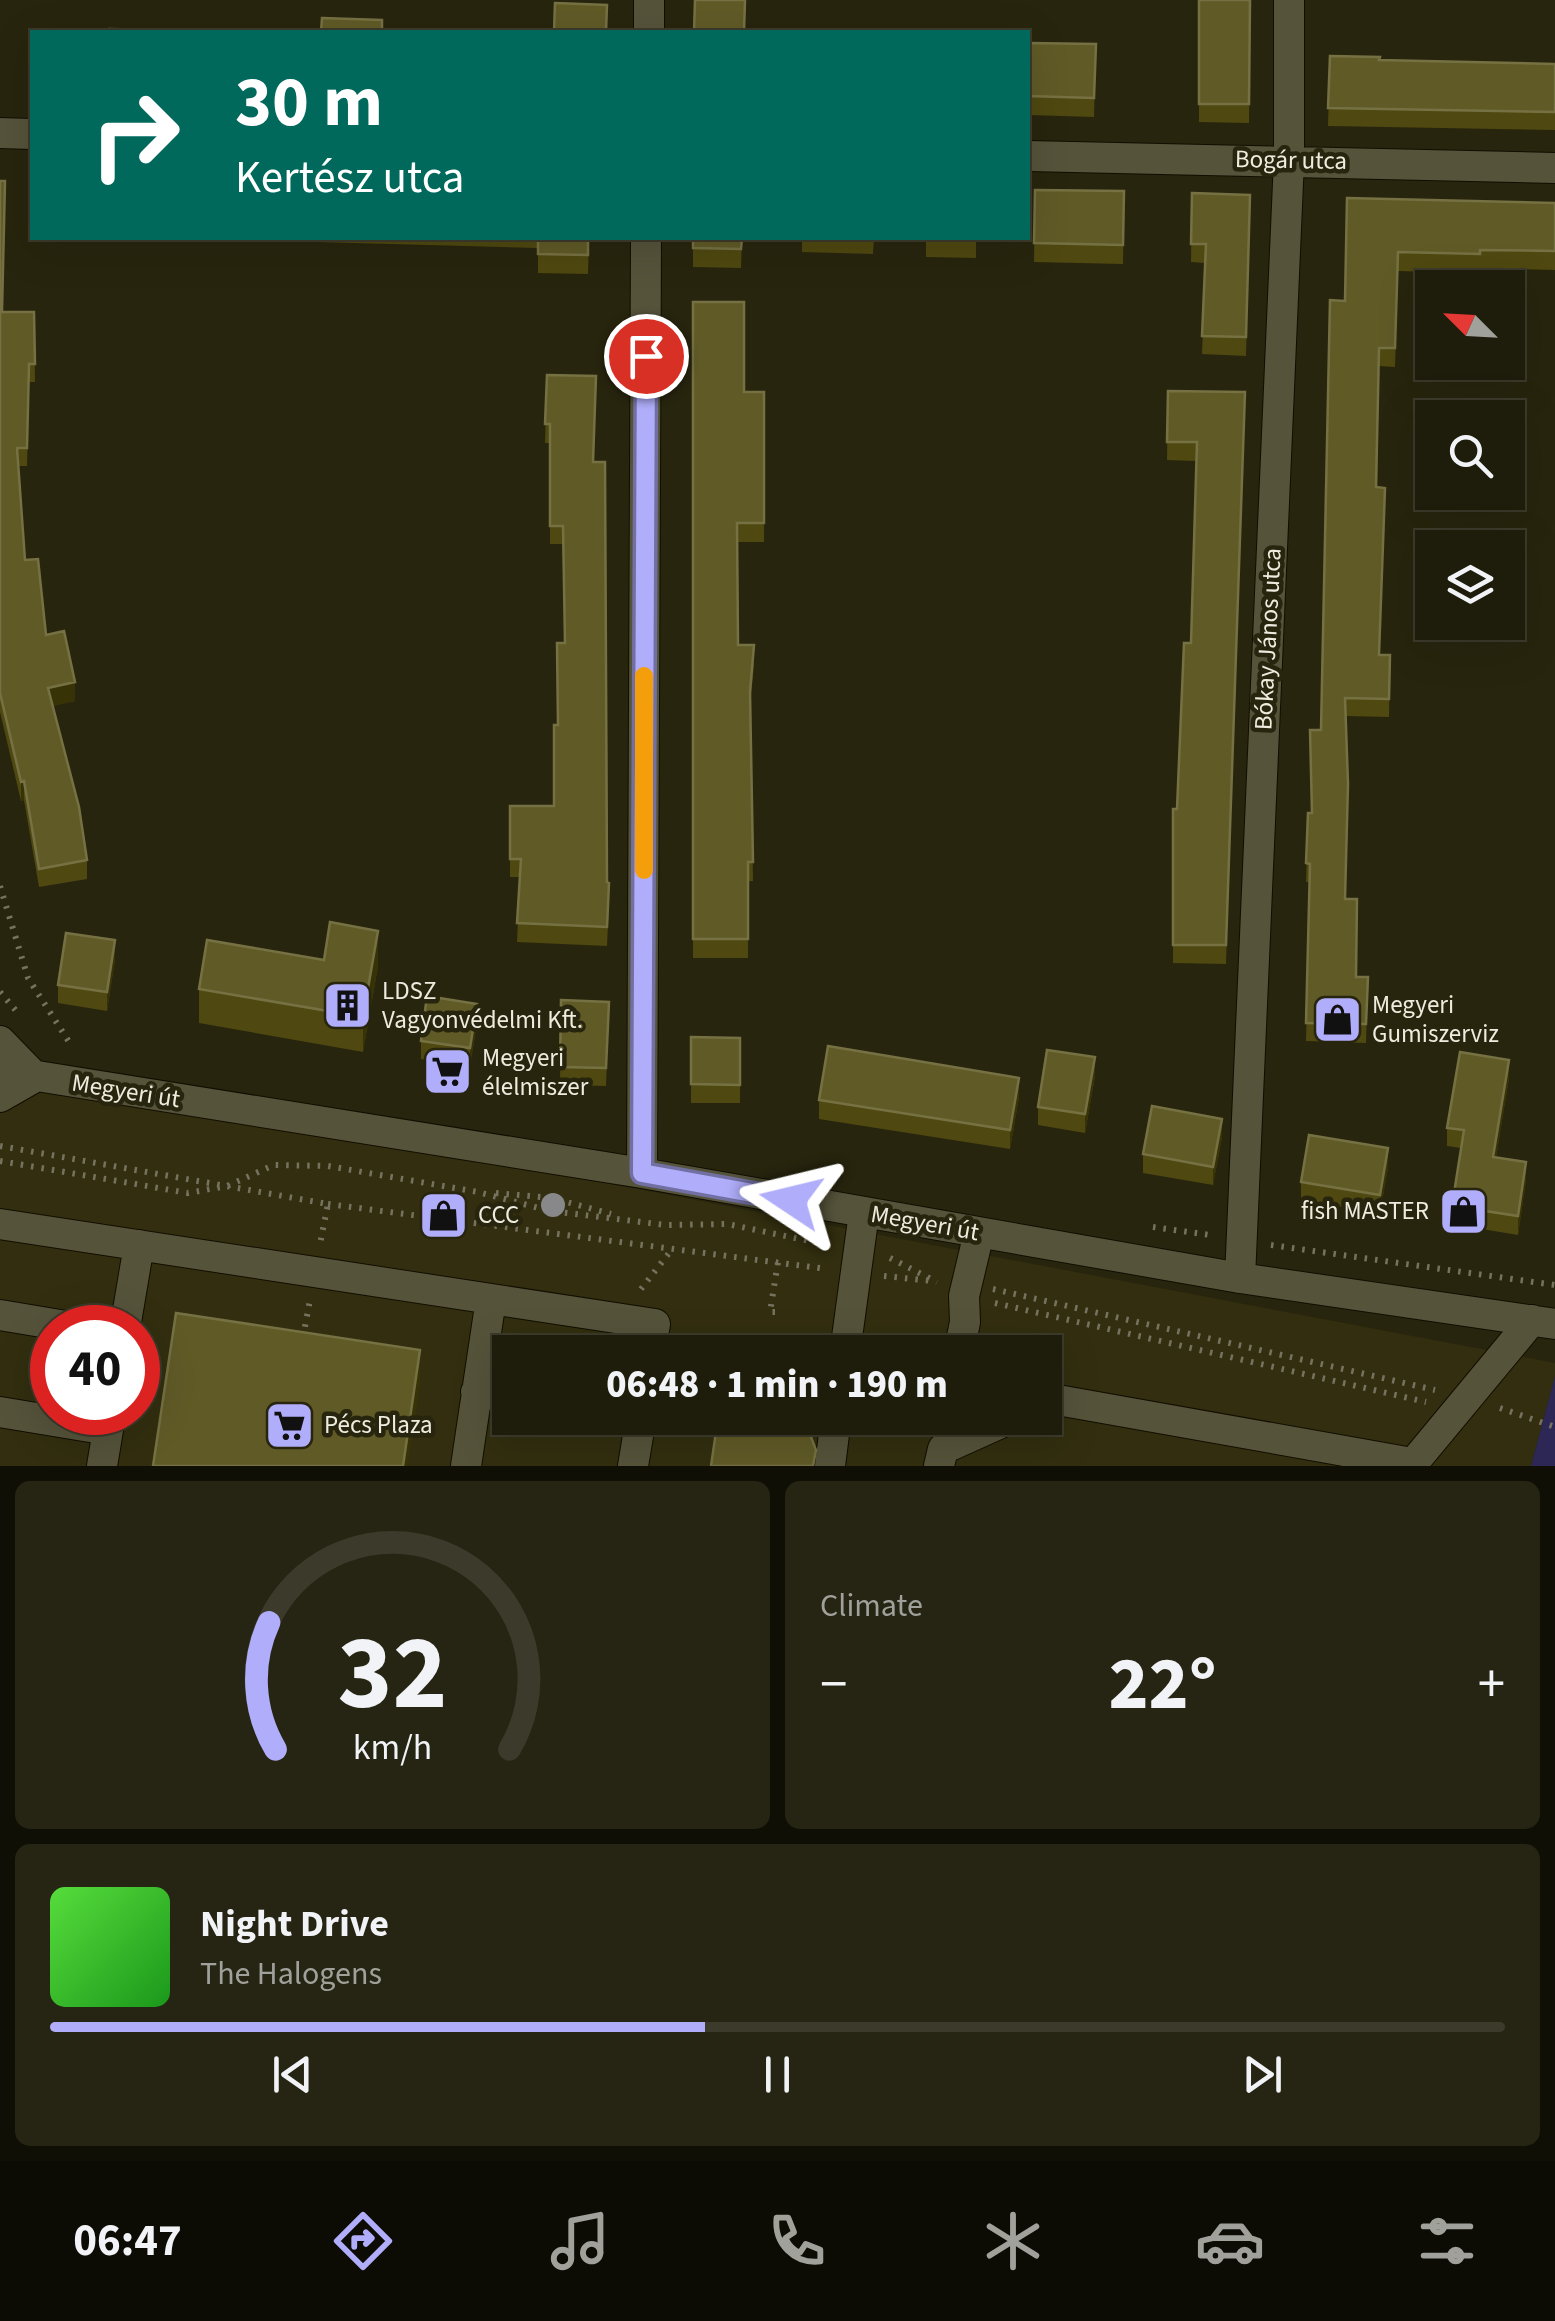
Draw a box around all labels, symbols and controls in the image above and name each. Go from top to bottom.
text: 30 m [235,53,383,153]
icon: right [70,70,200,200]
street label: Bogár utca [1235,141,1347,179]
text: Kertész utca [235,146,464,210]
north arrow [1415,270,1525,380]
map controls [1415,270,1525,640]
pin [604,314,689,399]
icon: arrive [619,329,674,384]
button: search [1415,400,1525,510]
button: layers [1415,530,1525,640]
street label: Bókay János utca [1245,547,1291,731]
place label: LDSZ Vagyonvédelmi Kft. [382,973,583,1038]
building icon: LDSZ Vagyonvédelmi Kft. [321,979,373,1031]
place label: Megyeri Gumiszerviz [1372,987,1499,1052]
shop icon: Megyeri Gumiszerviz [1311,993,1363,1045]
place label: Megyeri élelmiszer [482,1040,589,1105]
supermarket icon: Megyeri élelmiszer [421,1046,473,1098]
street label: Megyeri út [69,1065,183,1117]
position arrow [739,1148,843,1252]
shop icon: fish MASTER [1438,1185,1490,1237]
shop icon: CCC [417,1189,469,1241]
place label: fish MASTER [1301,1193,1429,1229]
street label: Megyeri út [868,1196,982,1250]
place label: CCC [478,1197,519,1233]
speed limit sign: 40 [30,1305,160,1435]
text: 06:48 · 1 min · 190 m [606,1358,948,1412]
supermarket icon: Pécs Plaza [263,1399,315,1451]
place label: Pécs Plaza [324,1407,433,1443]
text: Climate [820,1583,923,1629]
text: 32 [338,1601,447,1749]
text: 22° [1109,1631,1216,1738]
text: − [820,1646,847,1724]
text: + [1478,1646,1505,1724]
text: km/h [353,1722,432,1773]
text: Night Drive [200,1897,389,1951]
text: The Halogens [200,1951,382,1997]
icon: previous [265,2047,320,2102]
icon: pause [750,2047,805,2102]
icon: next [1235,2047,1290,2102]
icon: directions [328,2206,398,2276]
icon: music [545,2206,615,2276]
icon: phone [762,2206,832,2276]
icon: climate [978,2206,1048,2276]
icon: car [1195,2206,1265,2276]
icon: filters [1412,2206,1482,2276]
text: 06:47 [73,2209,182,2273]

